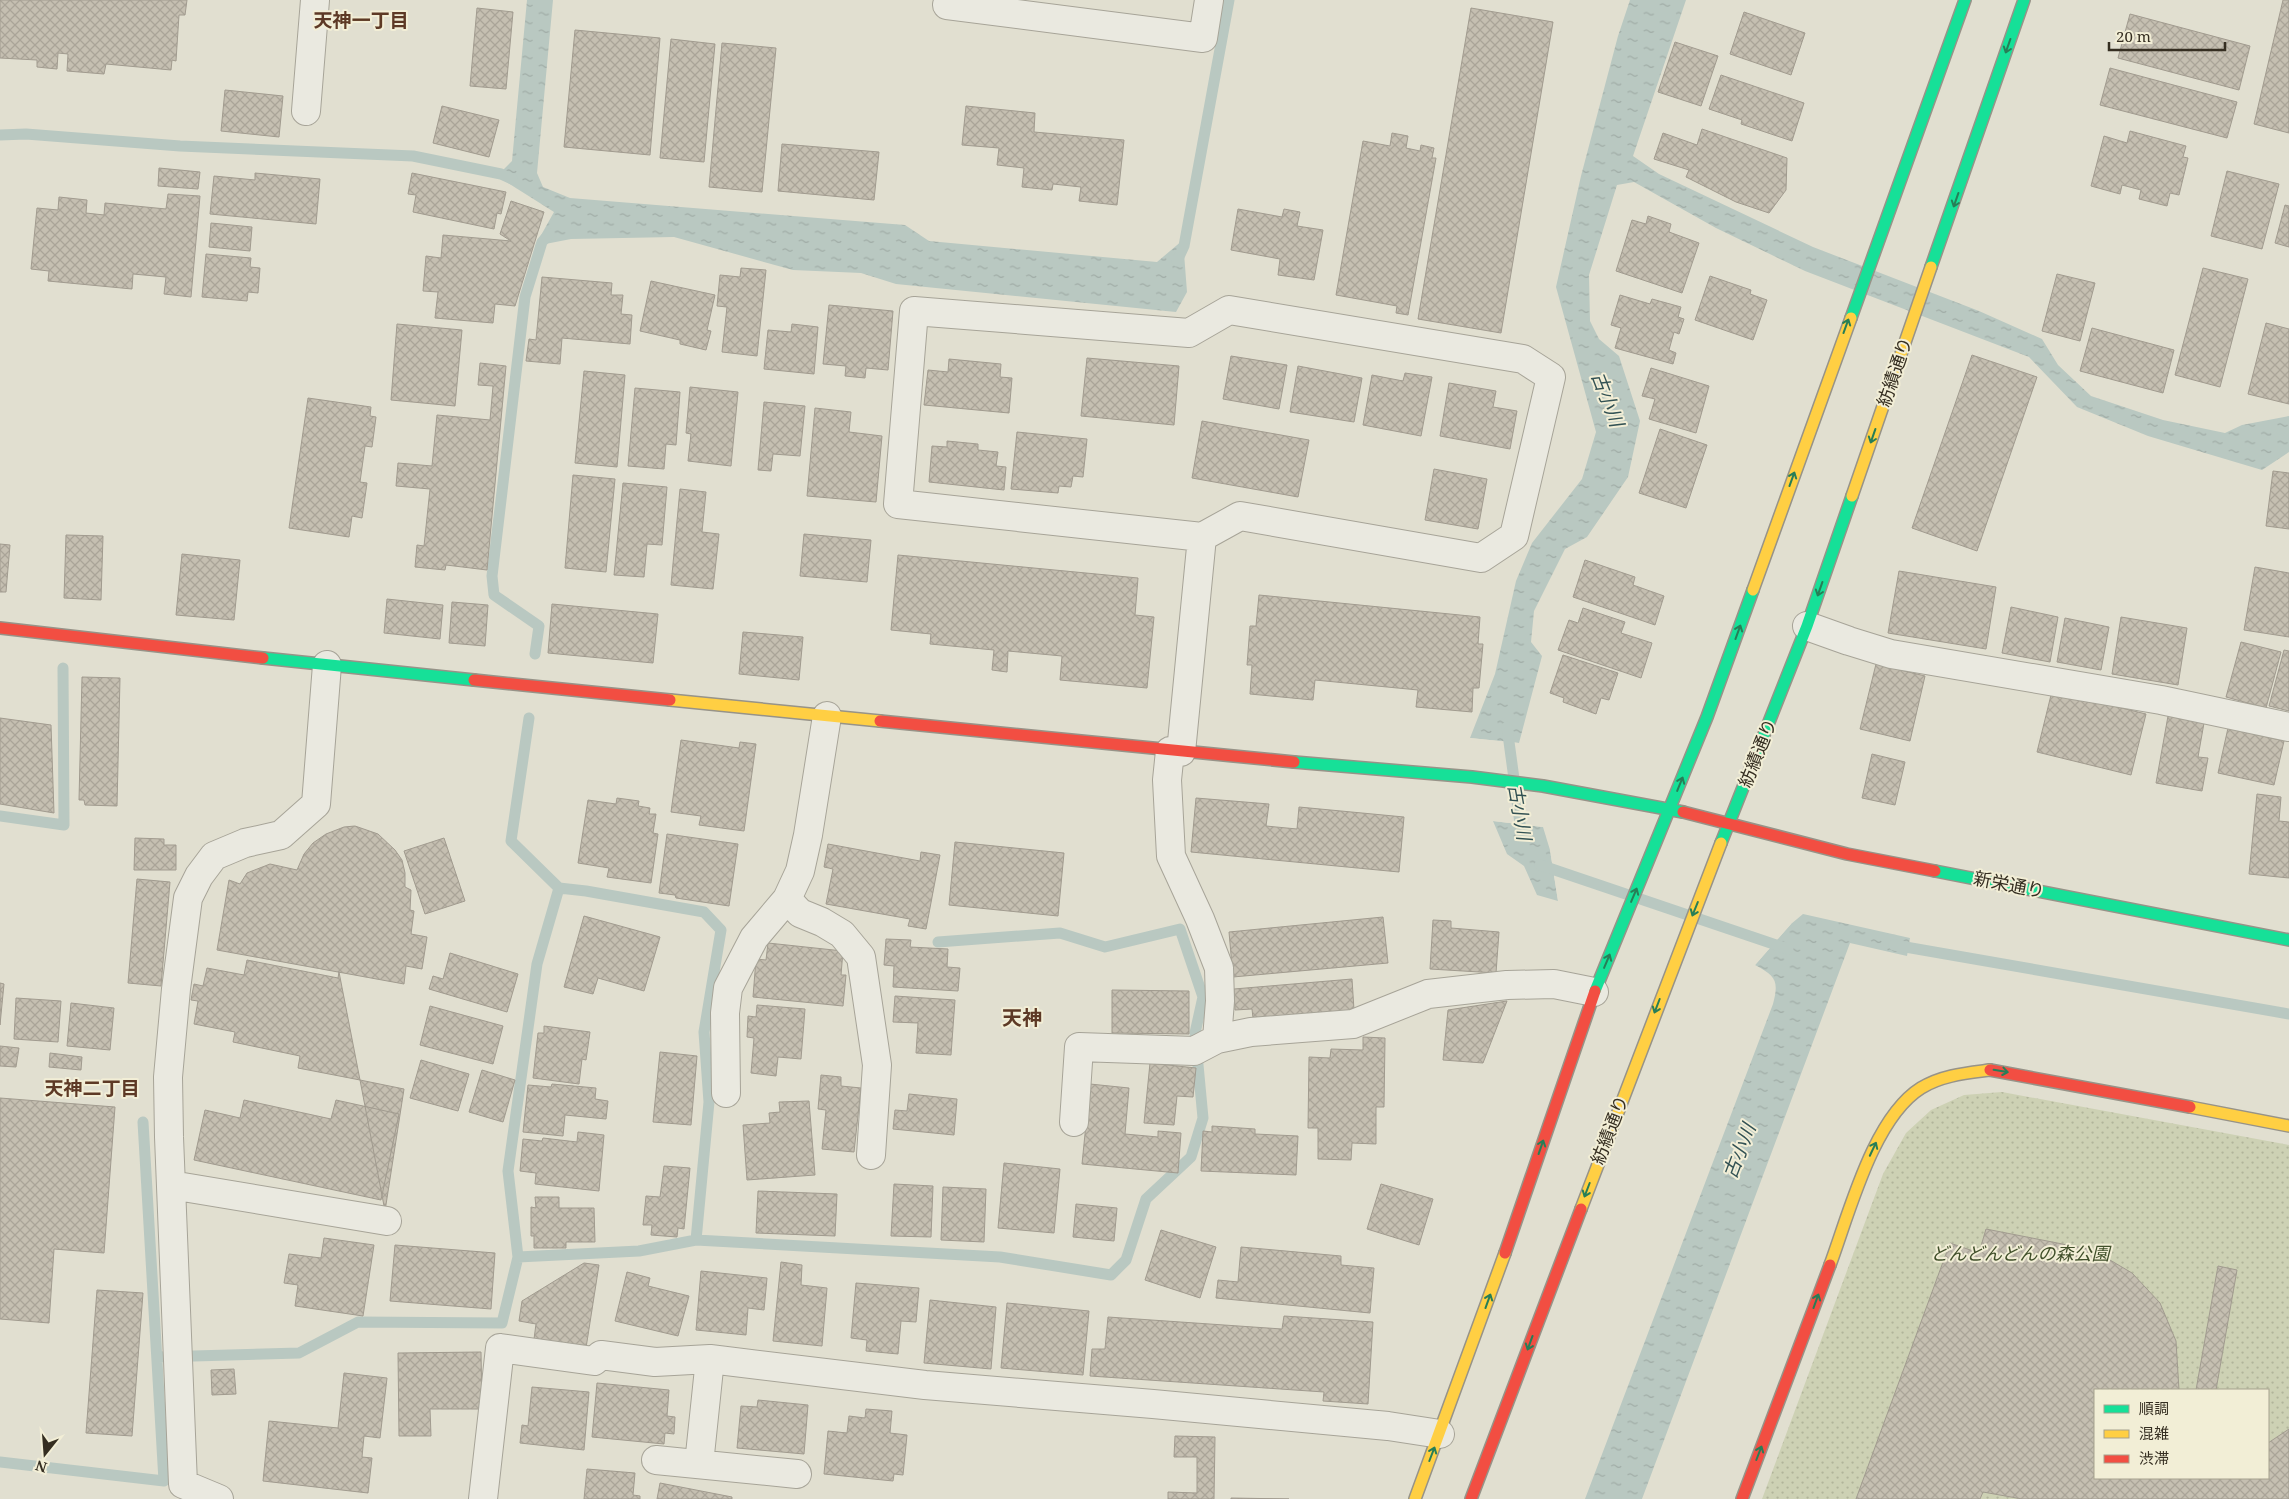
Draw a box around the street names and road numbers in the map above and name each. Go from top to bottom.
street label: 紡績通り [1871,334,1917,410]
street label: 紡績通り [1732,715,1782,790]
street label: 新栄通り [1972,865,2047,903]
street label: 紡績通り [1585,1092,1633,1168]

